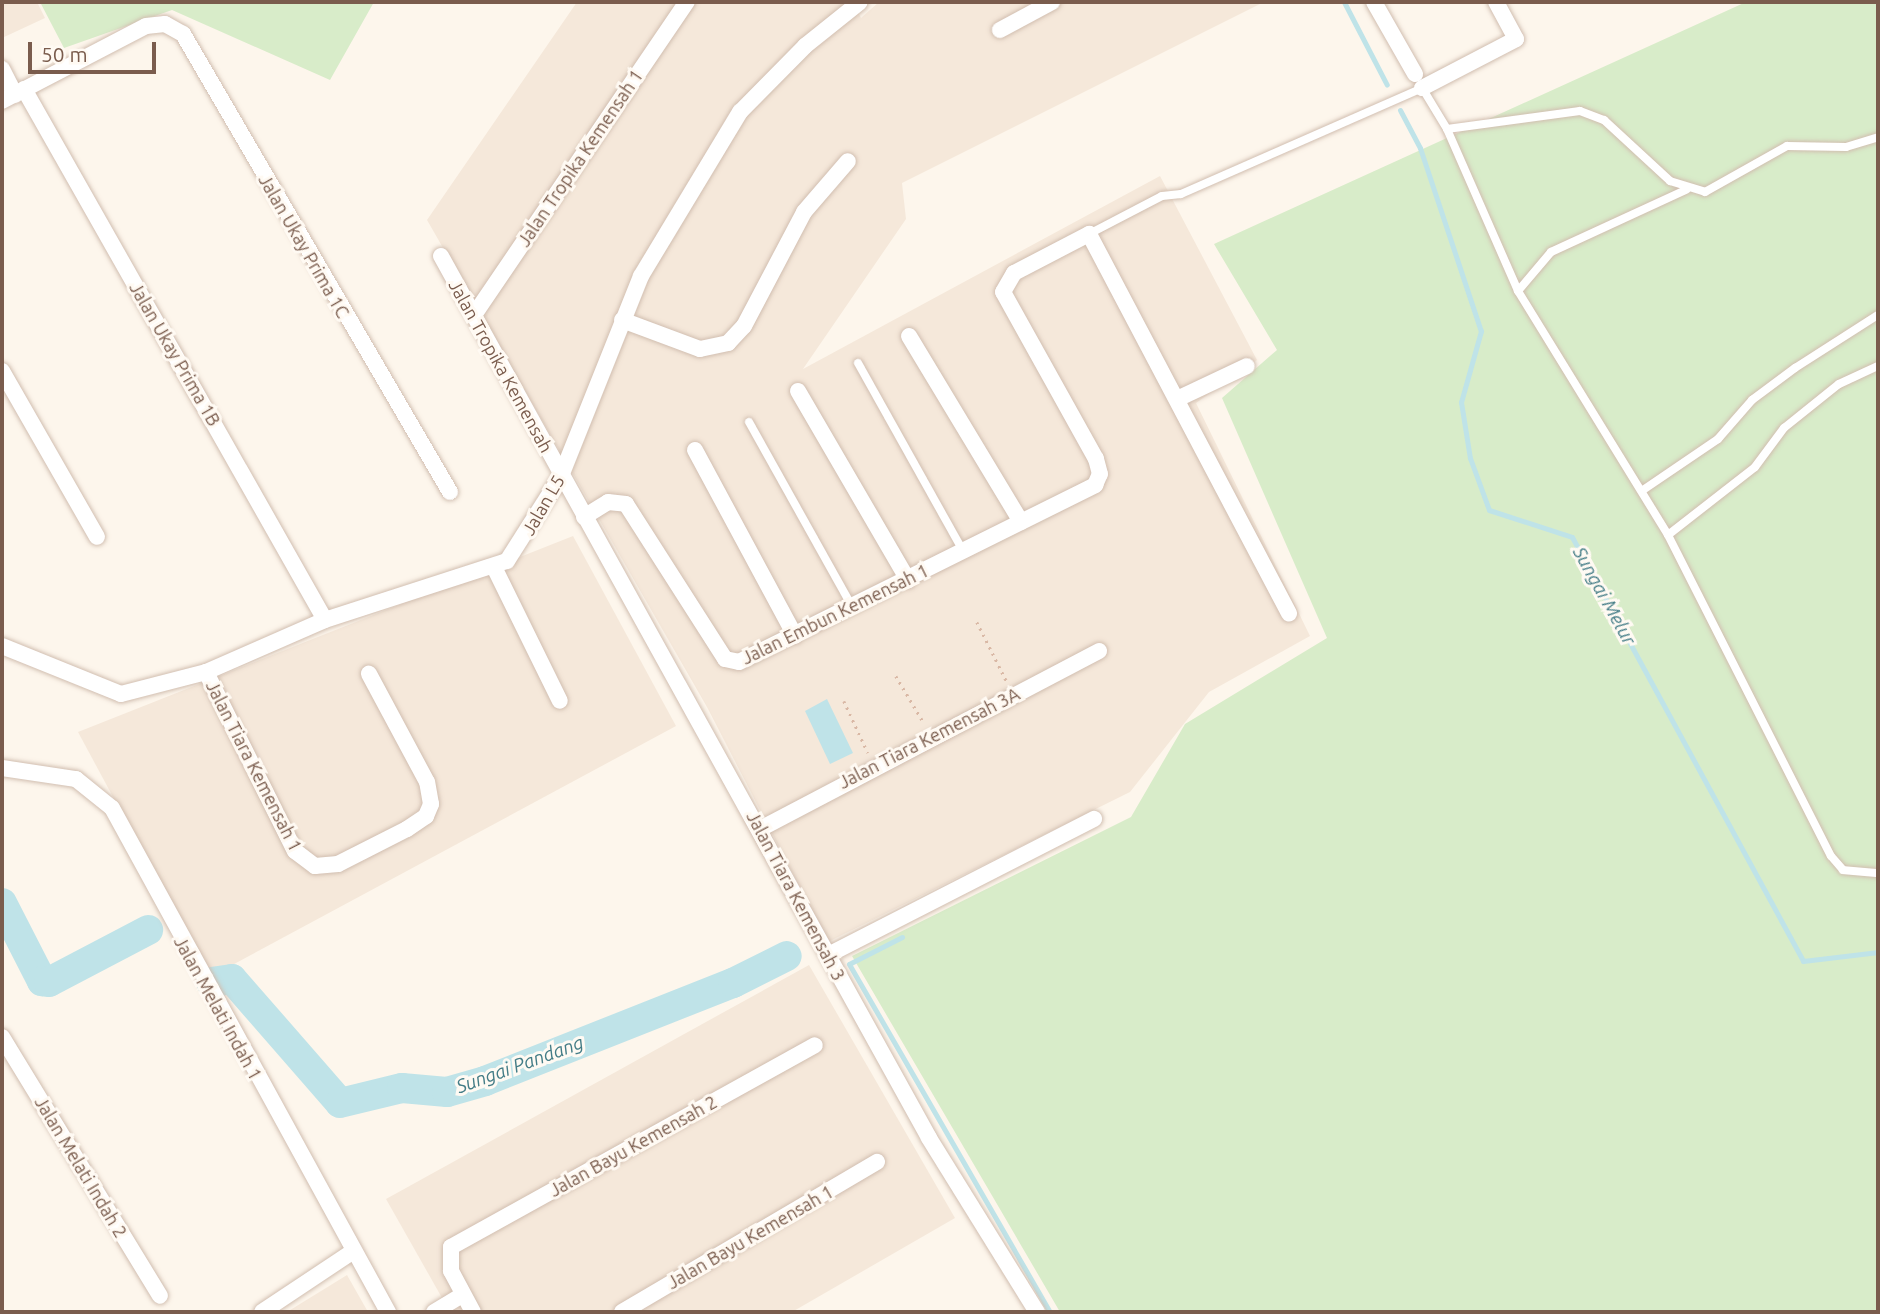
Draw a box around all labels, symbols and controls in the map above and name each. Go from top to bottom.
scale bar [32,28,159,72]
text: 50 m [41,42,88,66]
street label: Jalan Tropika Kemensah 1 [513,65,647,251]
street label: Jalan Ukay Prima 1C [254,170,354,322]
street label: Jalan Tropika Kemensah [444,276,558,456]
street label: Jalan Ukay Prima 1B [125,278,225,430]
street label: Jalan L5 [517,471,569,539]
water label: Sungai Melur [1568,543,1640,649]
street label: Jalan Embun Kemensah 1 [738,559,932,669]
street label: Jalan Tiara Kemensah 1 [202,677,306,855]
street label: Jalan Tiara Kemensah 3A [835,683,1023,793]
street label: Jalan Tiara Kemensah 3 [742,808,850,984]
street label: Jalan Melati Indah 1 [170,932,266,1084]
water label: Sungai Pandang [453,1031,587,1099]
street label: Jalan Bayu Kemensah 2 [545,1091,721,1201]
street label: Jalan Melati Indah 2 [30,1092,132,1242]
street label: Jalan Bayu Kemensah 1 [663,1181,837,1293]

